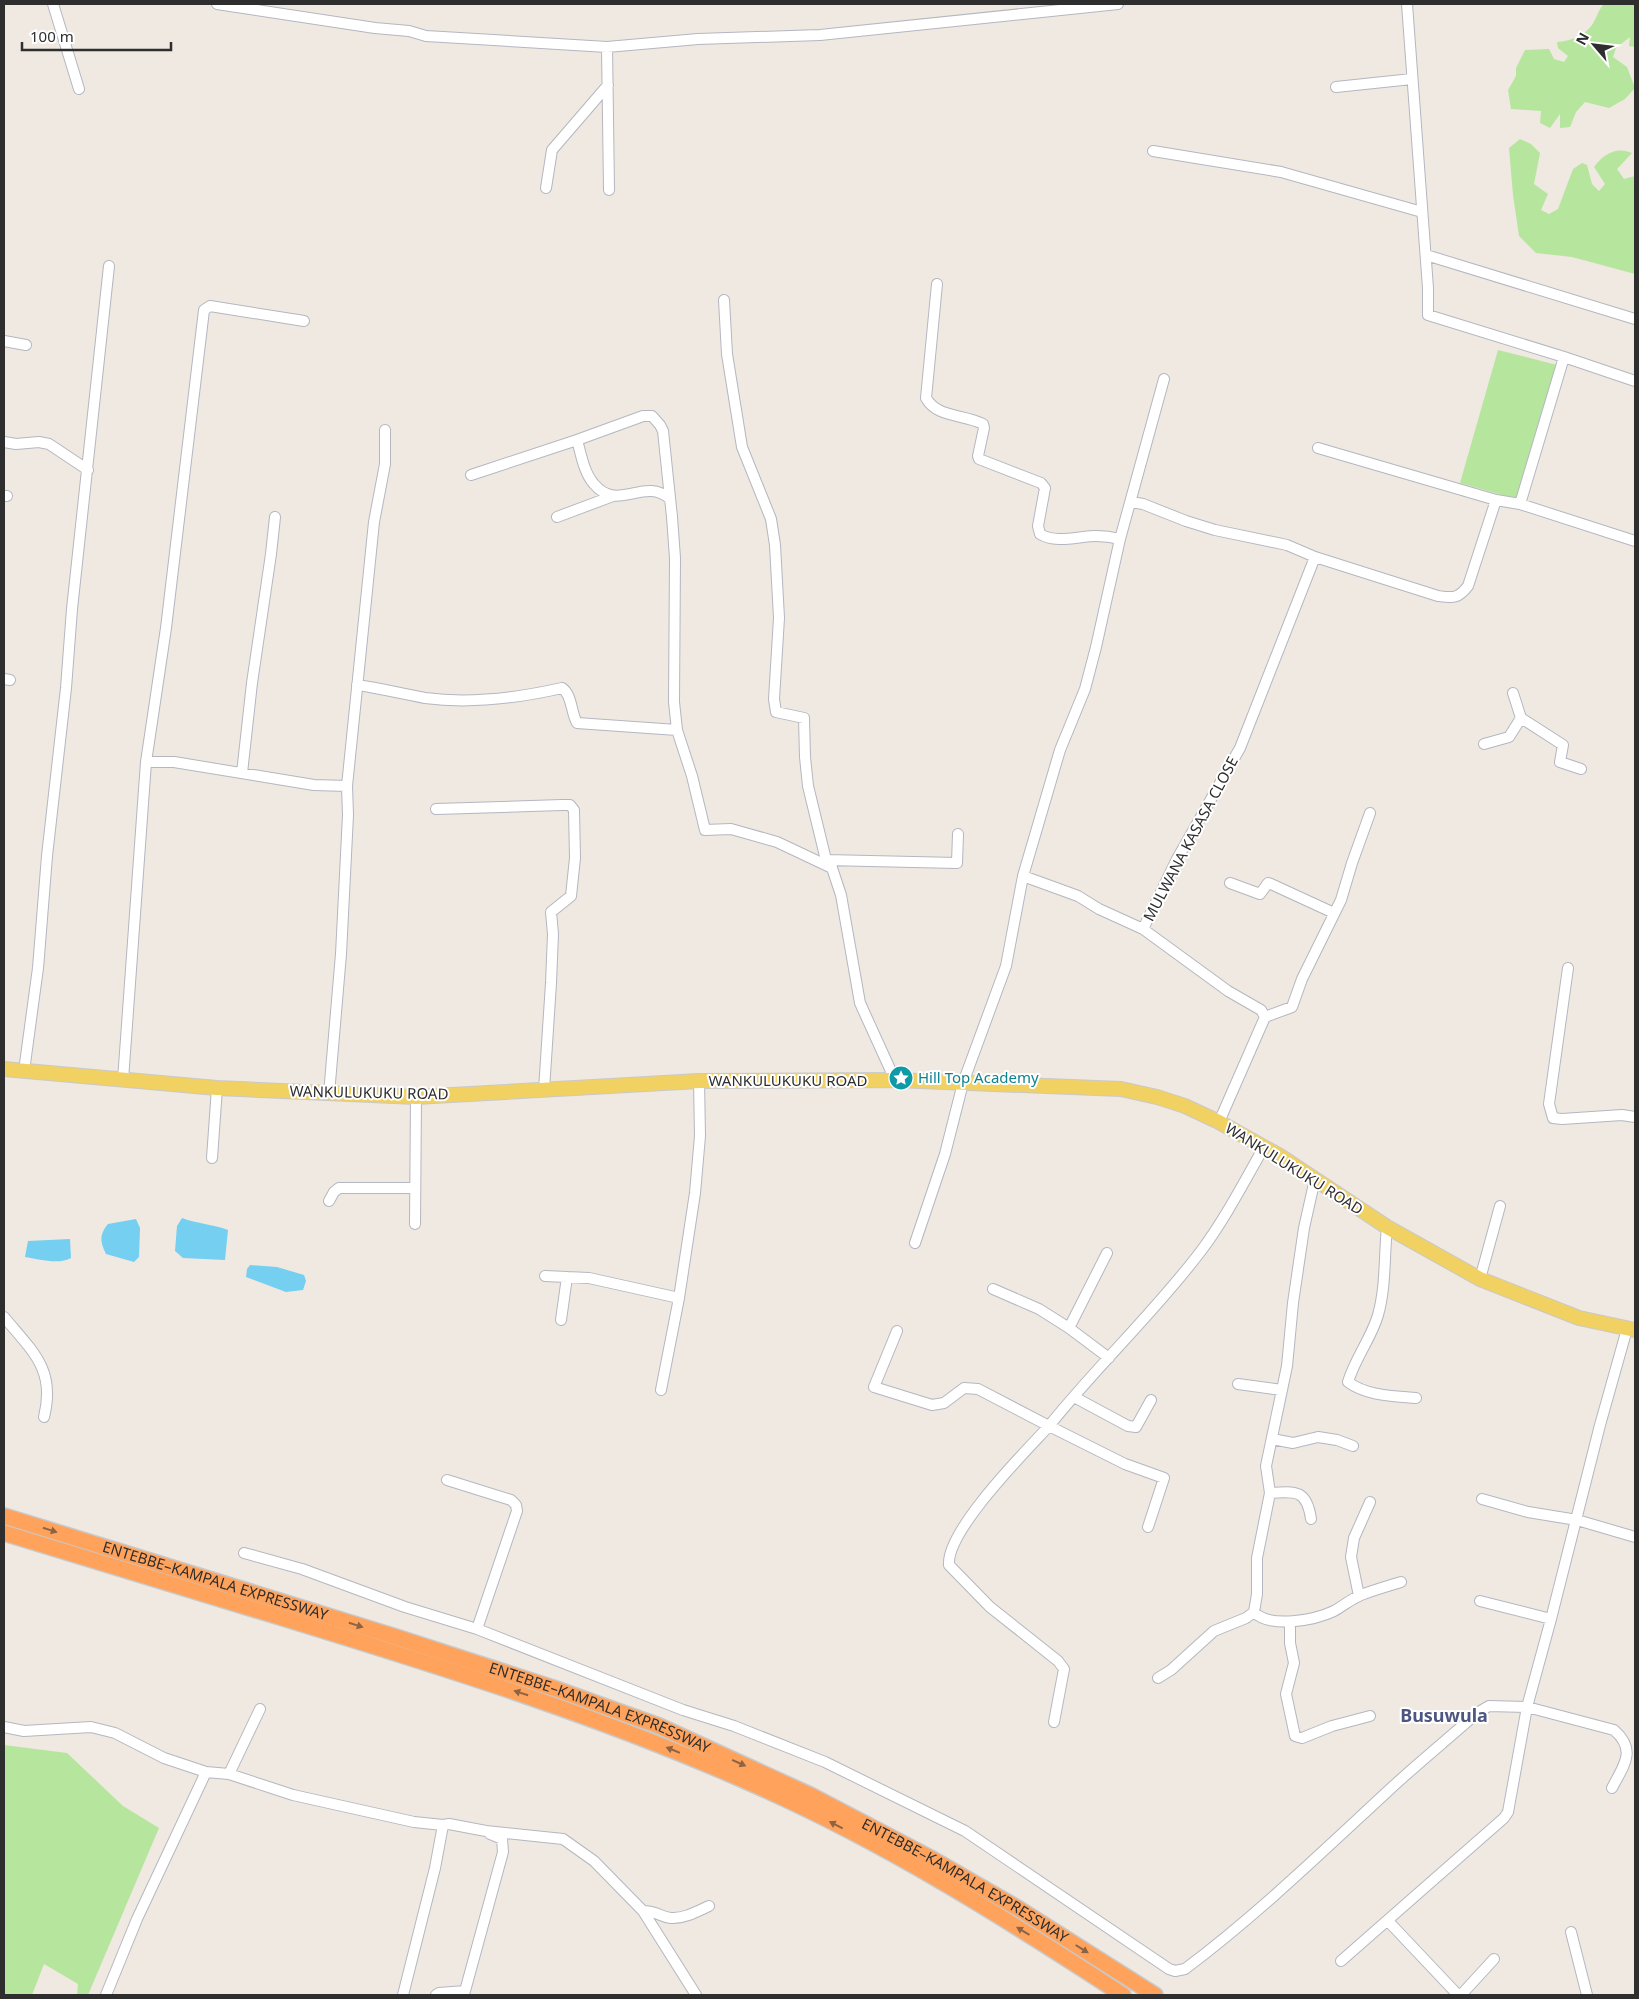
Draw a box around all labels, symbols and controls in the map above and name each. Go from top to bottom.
scale bar [22,20,171,52]
north arrow [1569,20,1619,70]
text: 100 m [30,26,74,46]
text: N [1571,29,1593,48]
street label: MULWANA KASASA CLOSE [1138,753,1242,924]
place icon: Hill Top Academy [888,1065,914,1091]
place label: Hill Top Academy [918,1067,1039,1087]
street label: WANKULUKUKU ROAD [709,1070,868,1090]
street label: WANKULUKUKU ROAD [289,1081,449,1103]
street label: WANKULUKUKU ROAD [1222,1118,1367,1219]
one-way arrow [43,1527,58,1535]
street label: ENTEBBE–KAMPALA EXPRESSWAY [100,1536,331,1625]
one-way arrow [349,1621,364,1629]
street label: ENTEBBE–KAMPALA EXPRESSWAY [487,1657,714,1757]
one-way arrow [513,1689,528,1696]
district label: Busuwula [1400,1703,1488,1727]
one-way arrow [665,1746,680,1754]
one-way arrow [732,1759,746,1767]
street label: ENTEBBE–KAMPALA EXPRESSWAY [859,1813,1073,1947]
one-way arrow [829,1821,843,1829]
one-way arrow [1017,1926,1030,1935]
one-way arrow [1075,1944,1088,1953]

